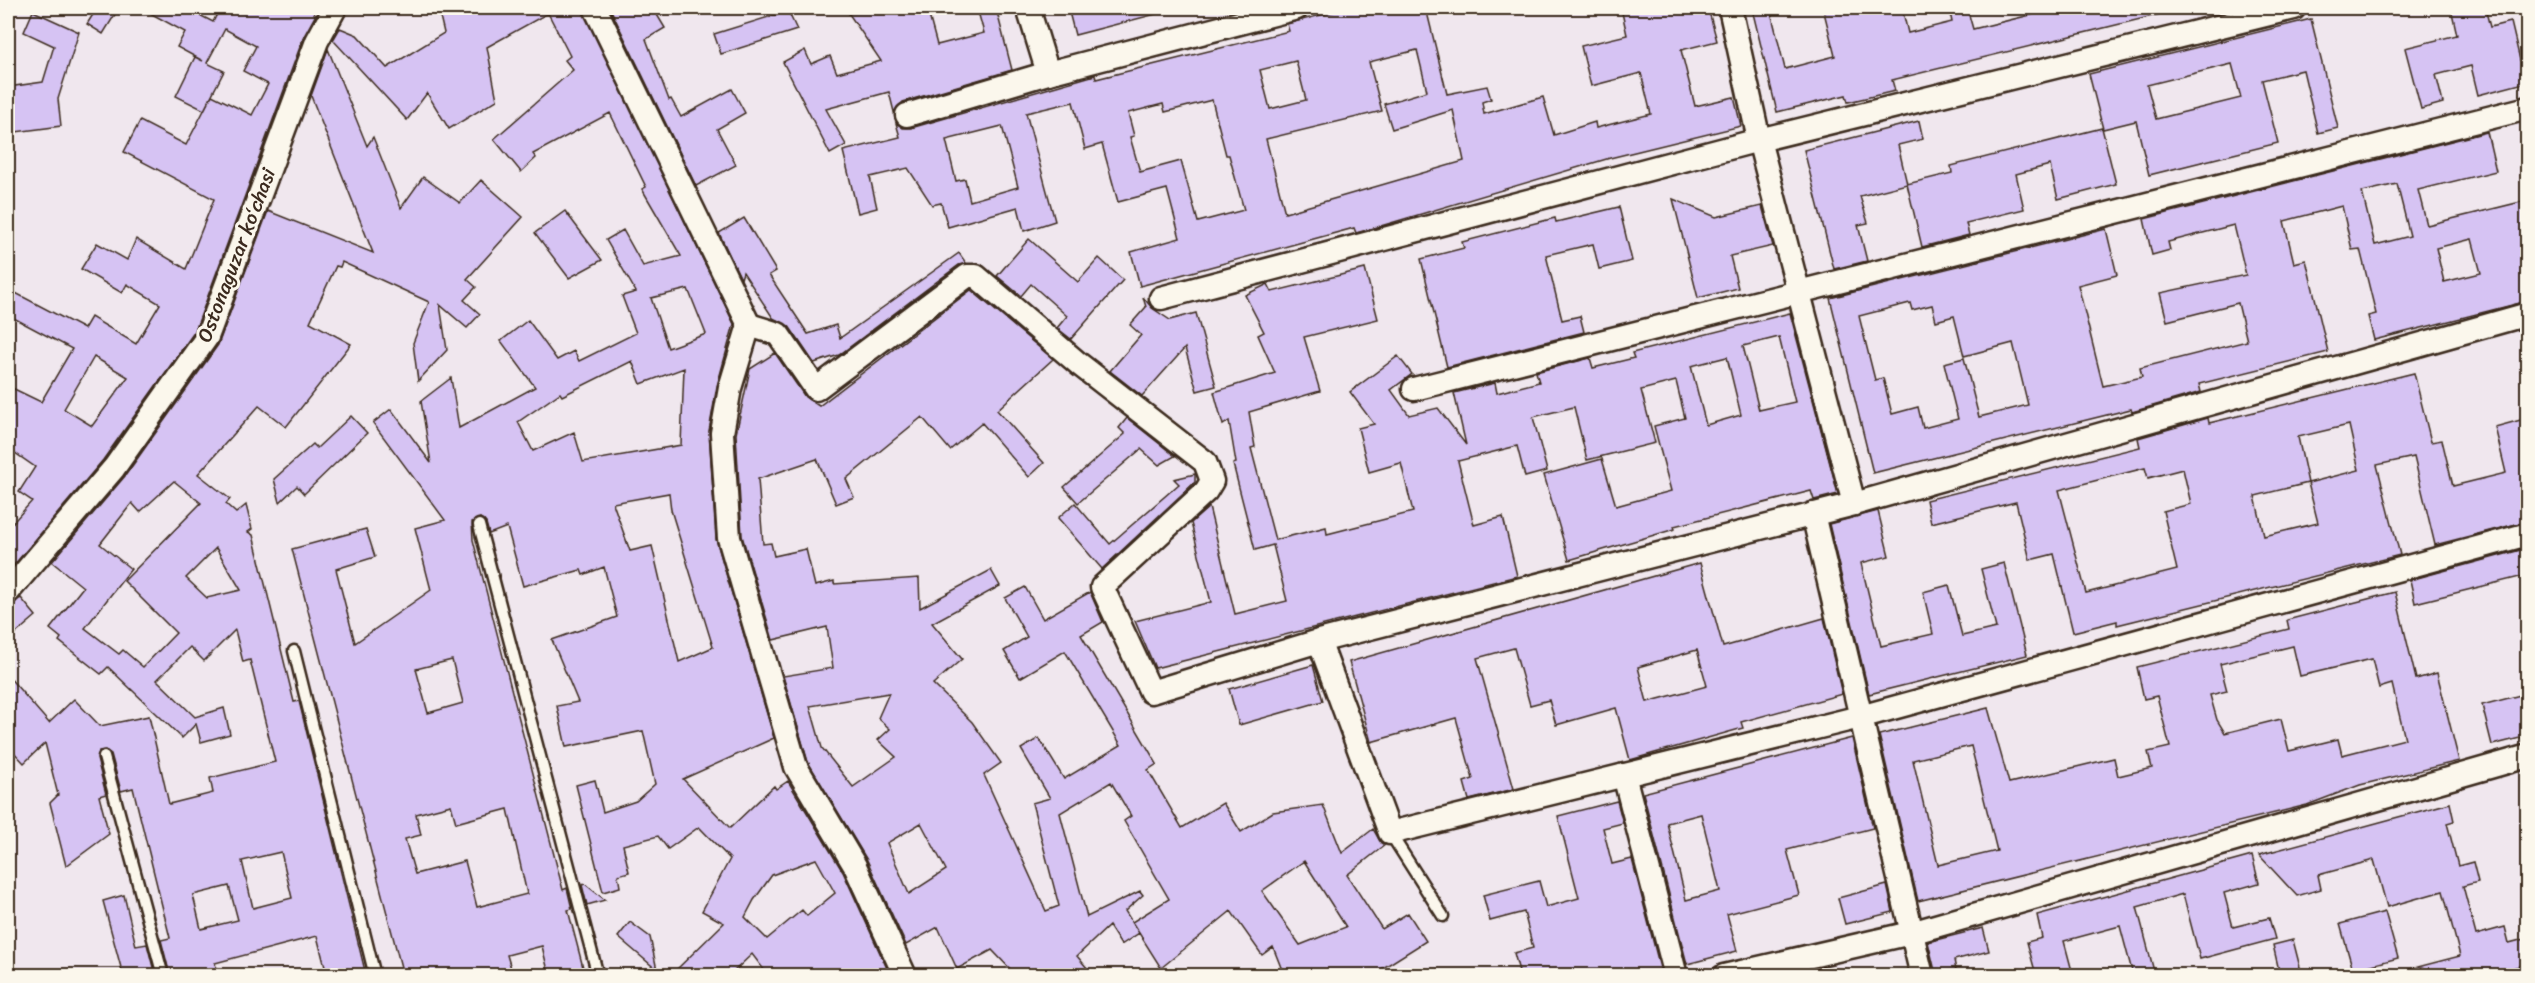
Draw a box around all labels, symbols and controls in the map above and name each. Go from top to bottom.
street label: Ostonaguzar koʻchasi [187,162,286,347]

